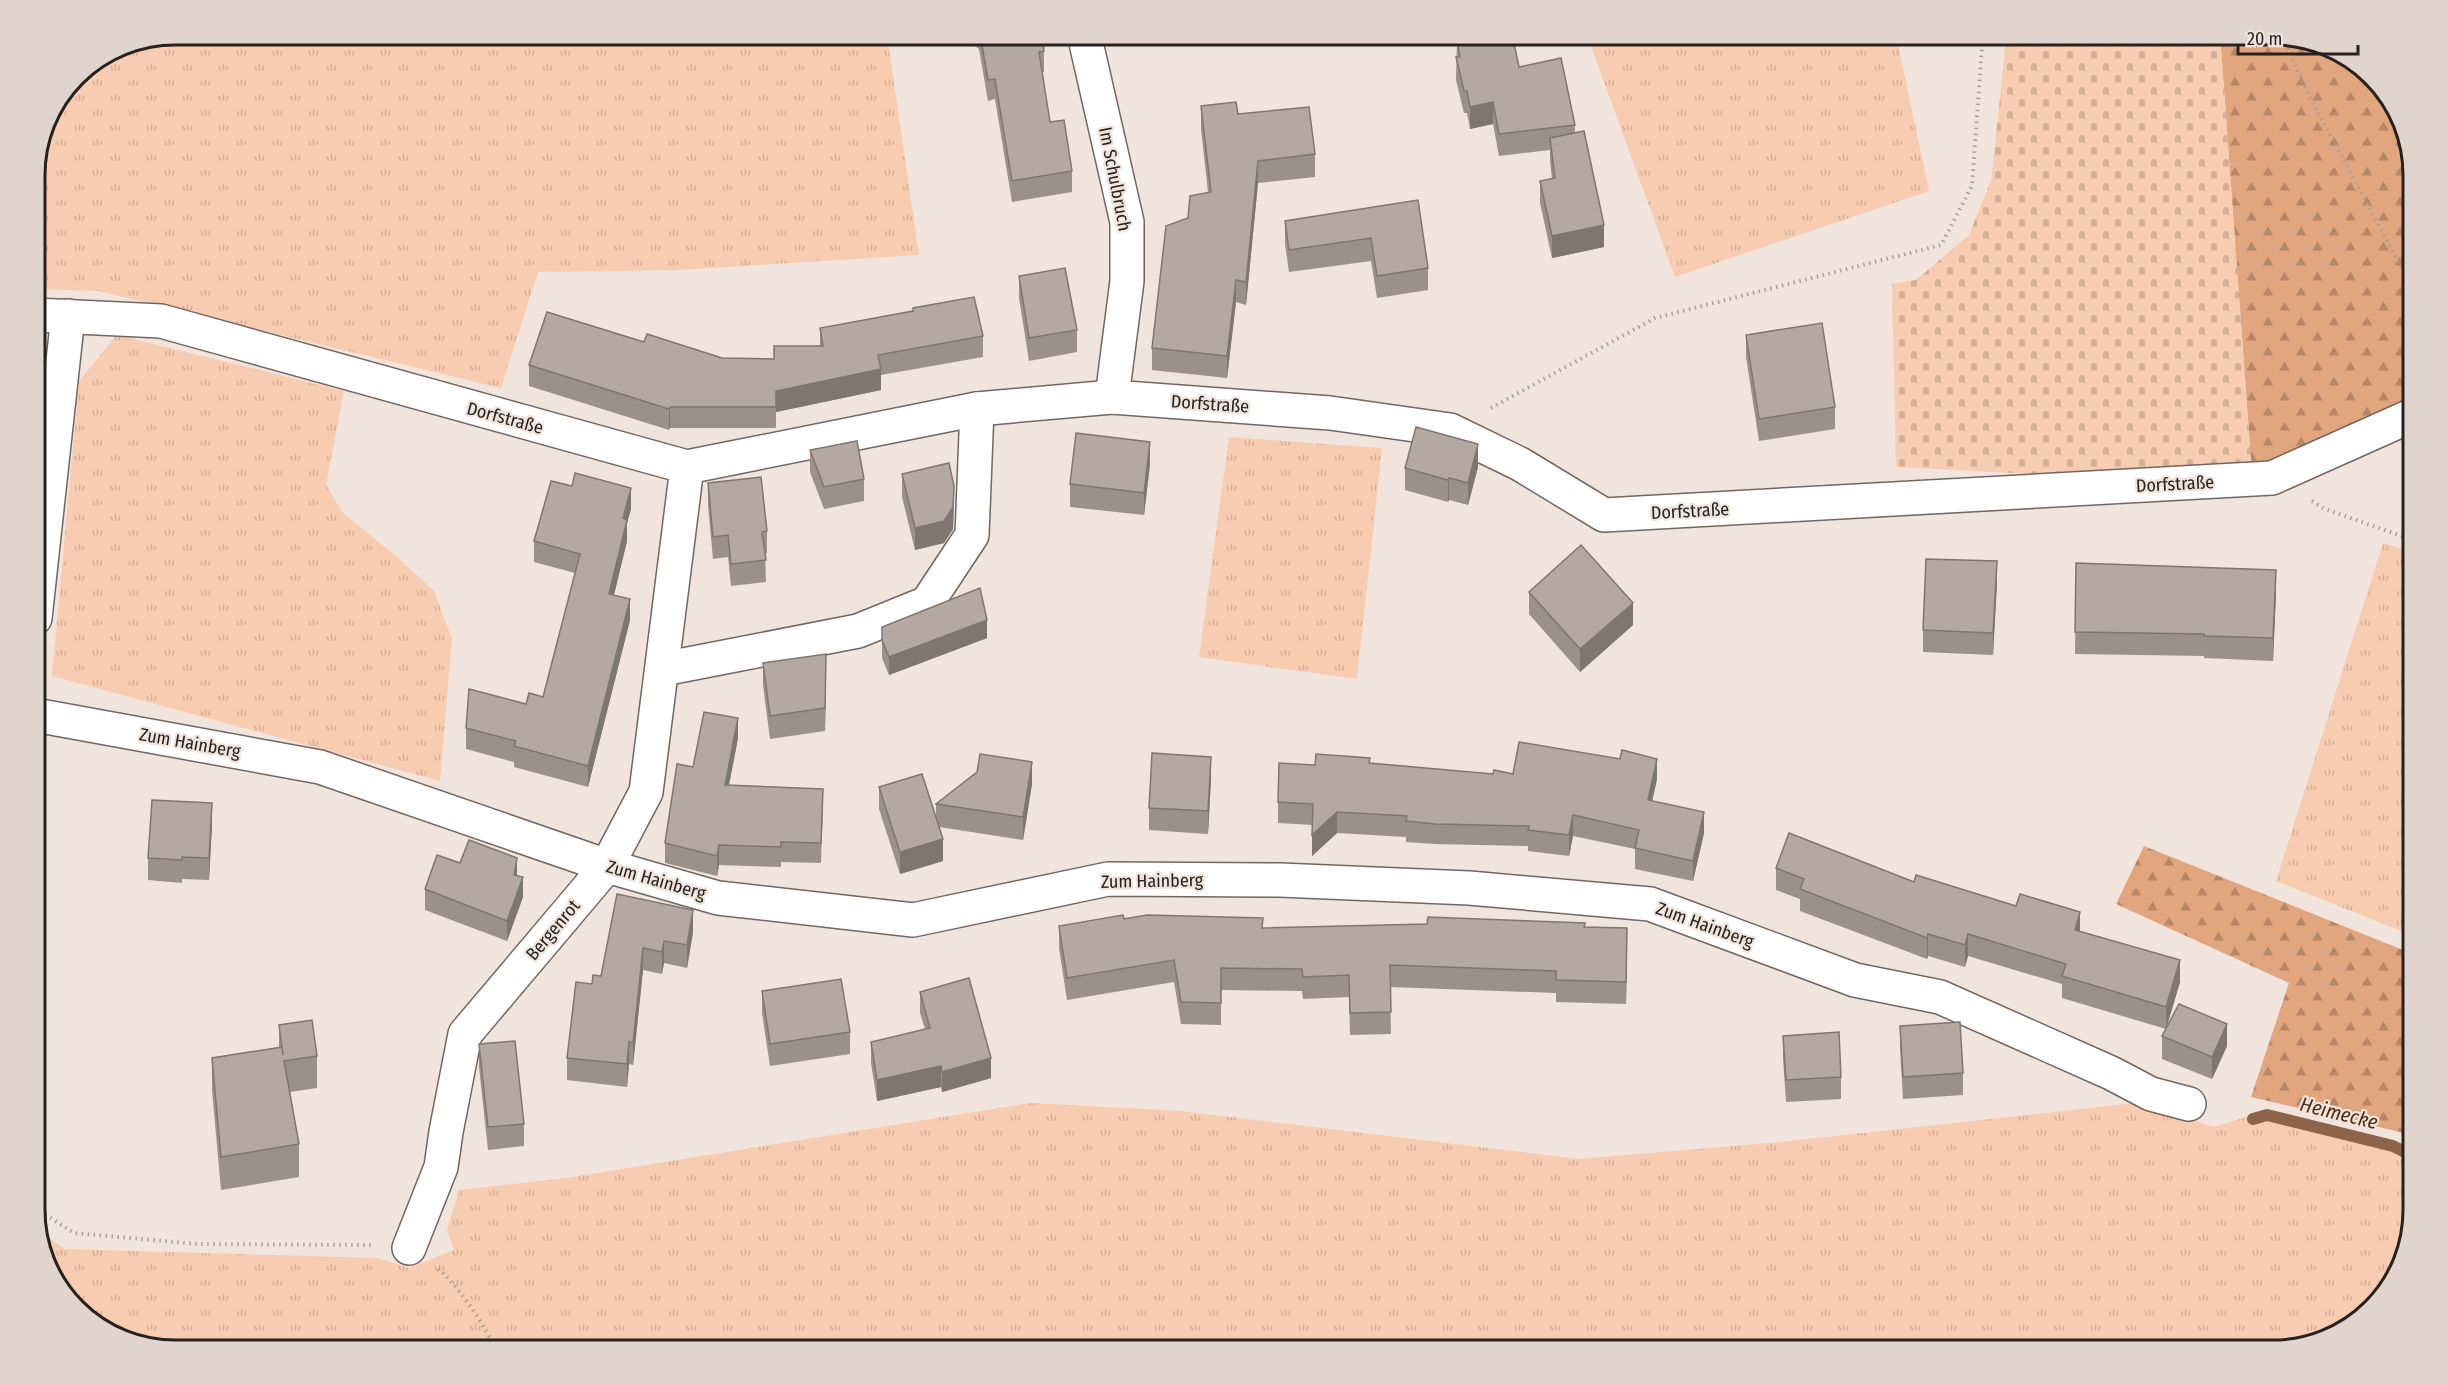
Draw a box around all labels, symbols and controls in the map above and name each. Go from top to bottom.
scale bar [2238,18,2358,56]
text: 20 m [2247,28,2282,50]
street label: Im Schulbruch [1094,125,1136,233]
street label: Dorfstraße [1170,390,1250,418]
street label: Dorfstraße [464,397,546,439]
street label: Dorfstraße [2135,471,2215,497]
street label: Dorfstraße [1650,498,1730,524]
street label: Zum Hainberg [138,723,243,763]
street label: Zum Hainberg [604,855,709,905]
street label: Zum Hainberg [1101,869,1204,893]
street label: Bergenrot [521,895,585,965]
street label: Zum Hainberg [1653,897,1757,953]
water label: Heimecke [2298,1092,2381,1134]

